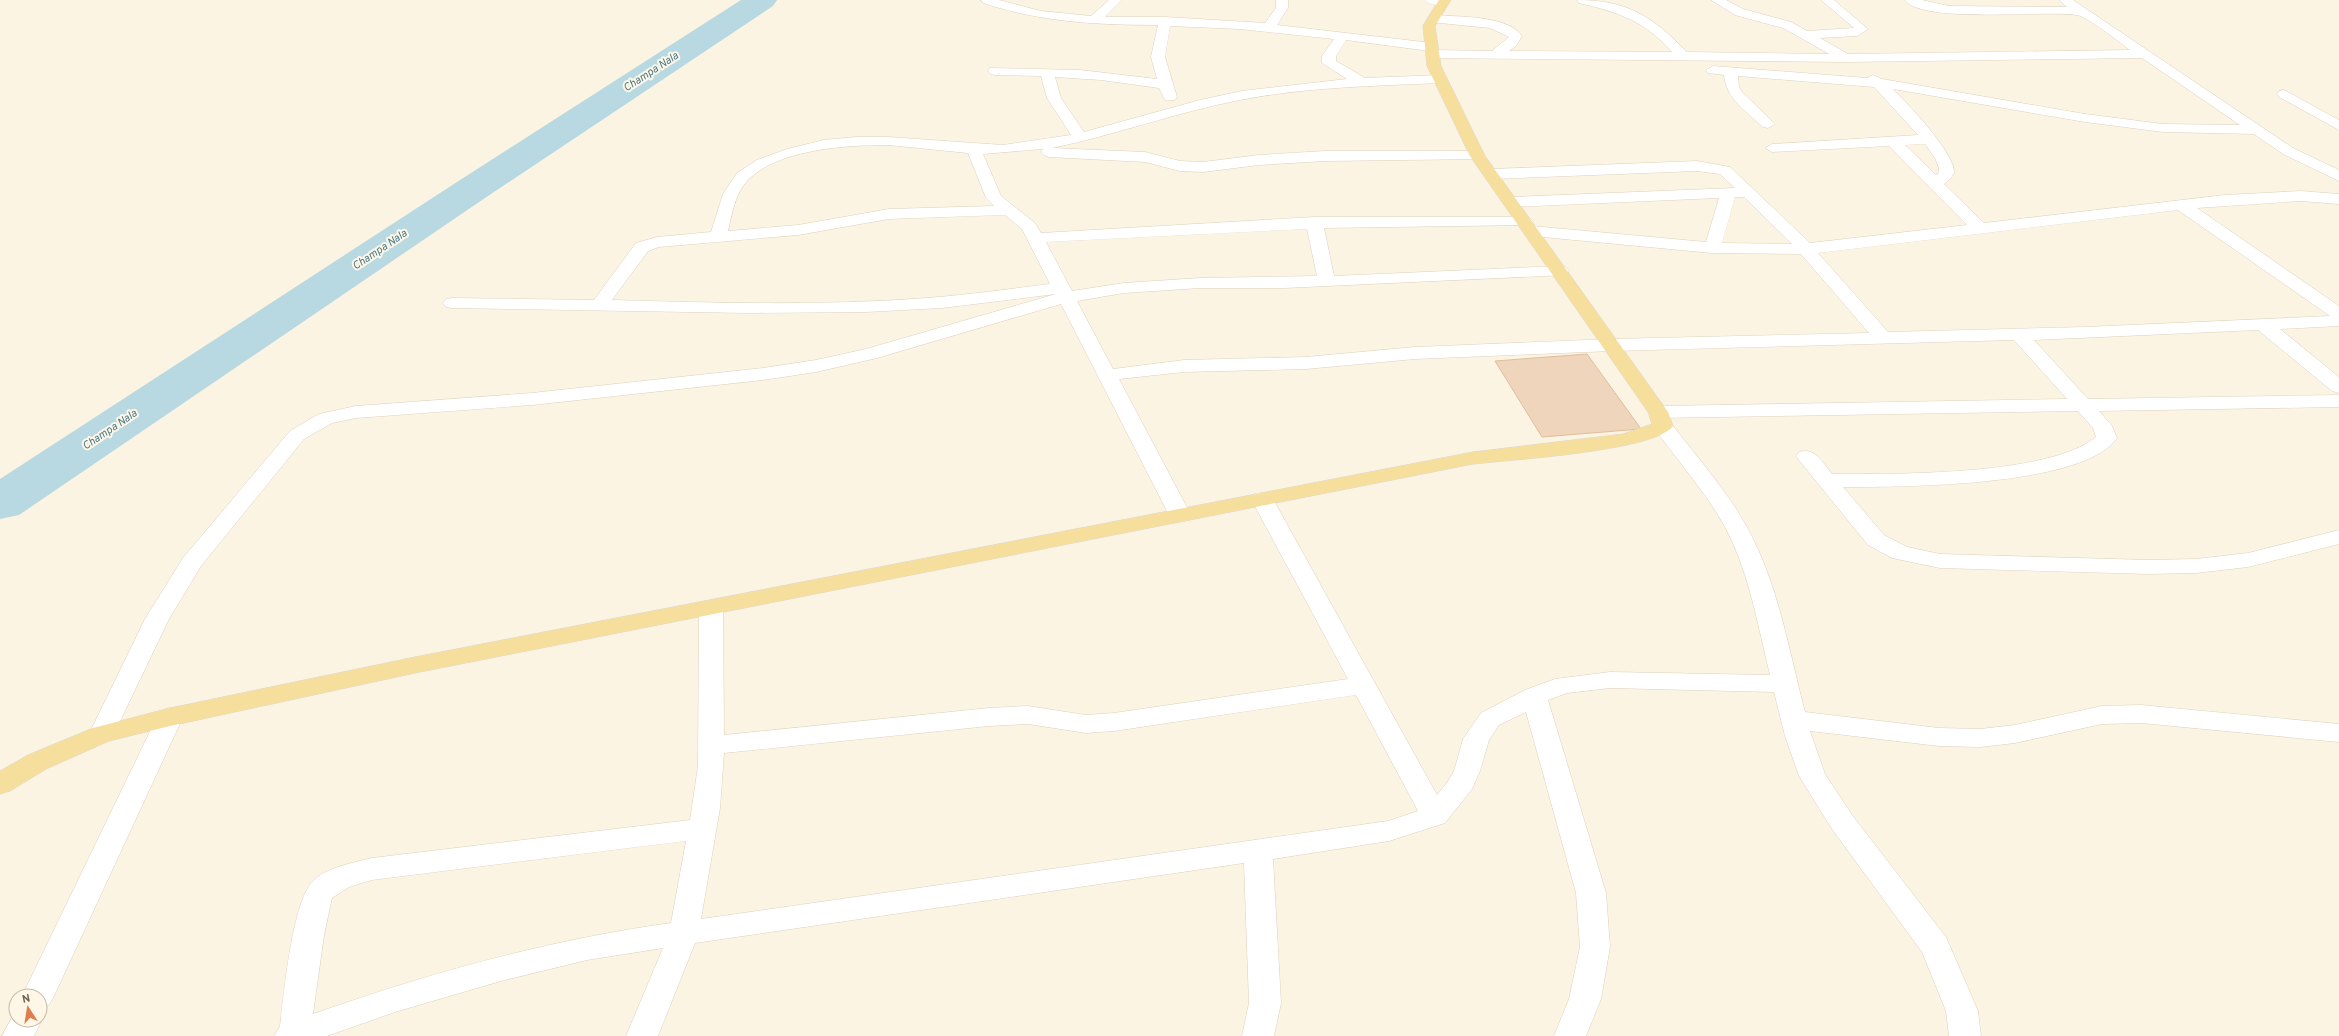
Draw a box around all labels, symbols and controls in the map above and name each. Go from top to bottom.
water label: Champa Nala [621,49,682,95]
water label: Champa Nala [350,226,410,273]
water label: Champa Nala [80,406,140,453]
north arrow [8,988,48,1028]
text: N [21,992,31,1007]

